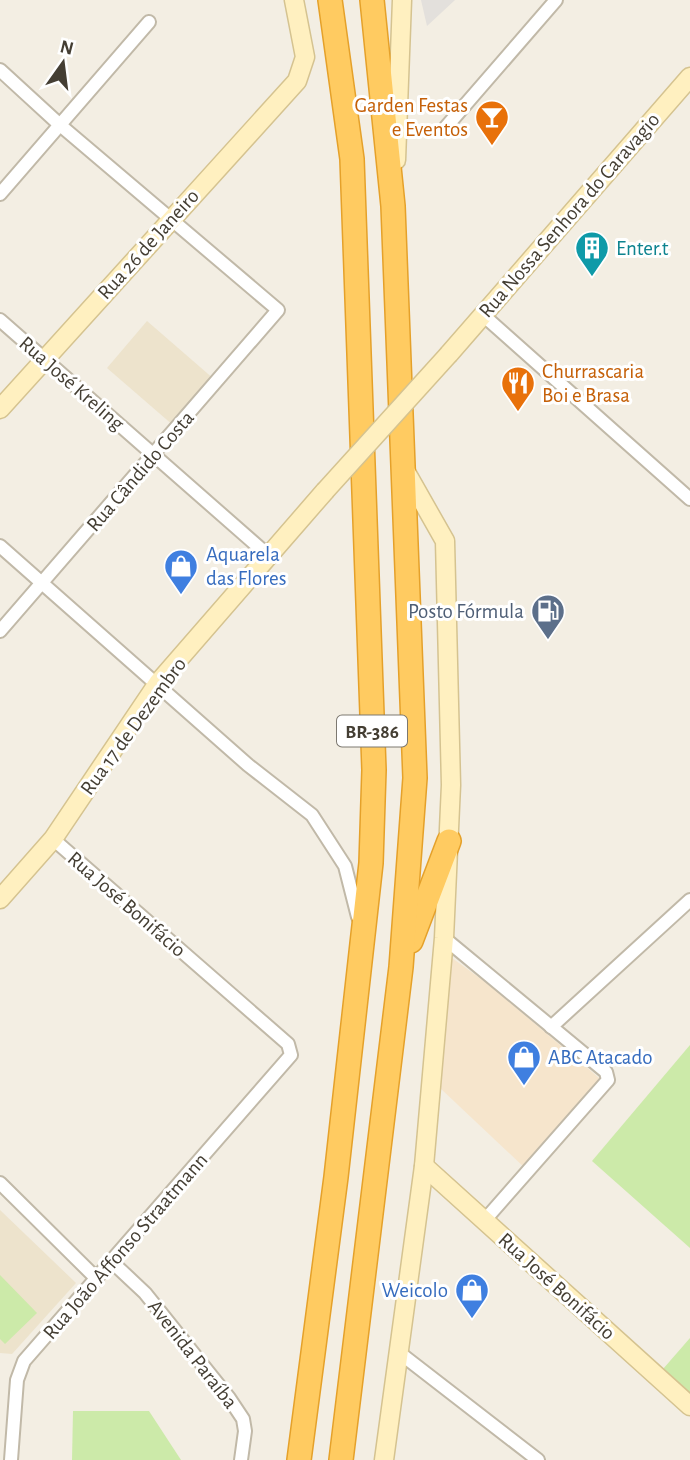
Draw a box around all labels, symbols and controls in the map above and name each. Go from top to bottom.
north arrow [28,28,98,98]
text: N [58,37,75,59]
place label: Garden Festas e Eventos [355,95,468,140]
bar icon: Garden Festas e Eventos [473,98,511,147]
street label: Rua Nossa Senhora do Caravagio [475,109,664,322]
street label: Rua 26 de Janeiro [94,185,203,303]
building icon: Enter.t [573,229,611,278]
place label: Enter.t [616,238,669,259]
street label: Rua José Kreling [15,332,129,435]
place label: Churrascaria Boi e Brasa [542,361,644,406]
restaurant icon: Churrascaria Boi e Brasa [499,364,537,413]
street label: Rua Cândido Costa [83,407,198,536]
place label: Aquarela das Flores [206,544,286,589]
shop icon: Aquarela das Flores [162,547,200,596]
fuel station icon: Posto Fórmula [529,592,567,641]
place label: Posto Fórmula [408,601,524,622]
street label: Rua 17 de Dezembro [77,654,190,799]
road number: BR-386 [337,716,407,746]
street label: Rua José Bonifácio [64,848,190,961]
shop icon: ABC Atacado [505,1038,543,1087]
place label: ABC Atacado [548,1047,653,1068]
street label: Rua João Affonso Straatmann [39,1149,212,1343]
street label: Rua José Bonifácio [494,1229,619,1344]
shop icon: Weicolo [453,1271,491,1320]
place label: Weicolo [382,1280,448,1301]
street label: Avenida Paraíba [144,1296,242,1413]

